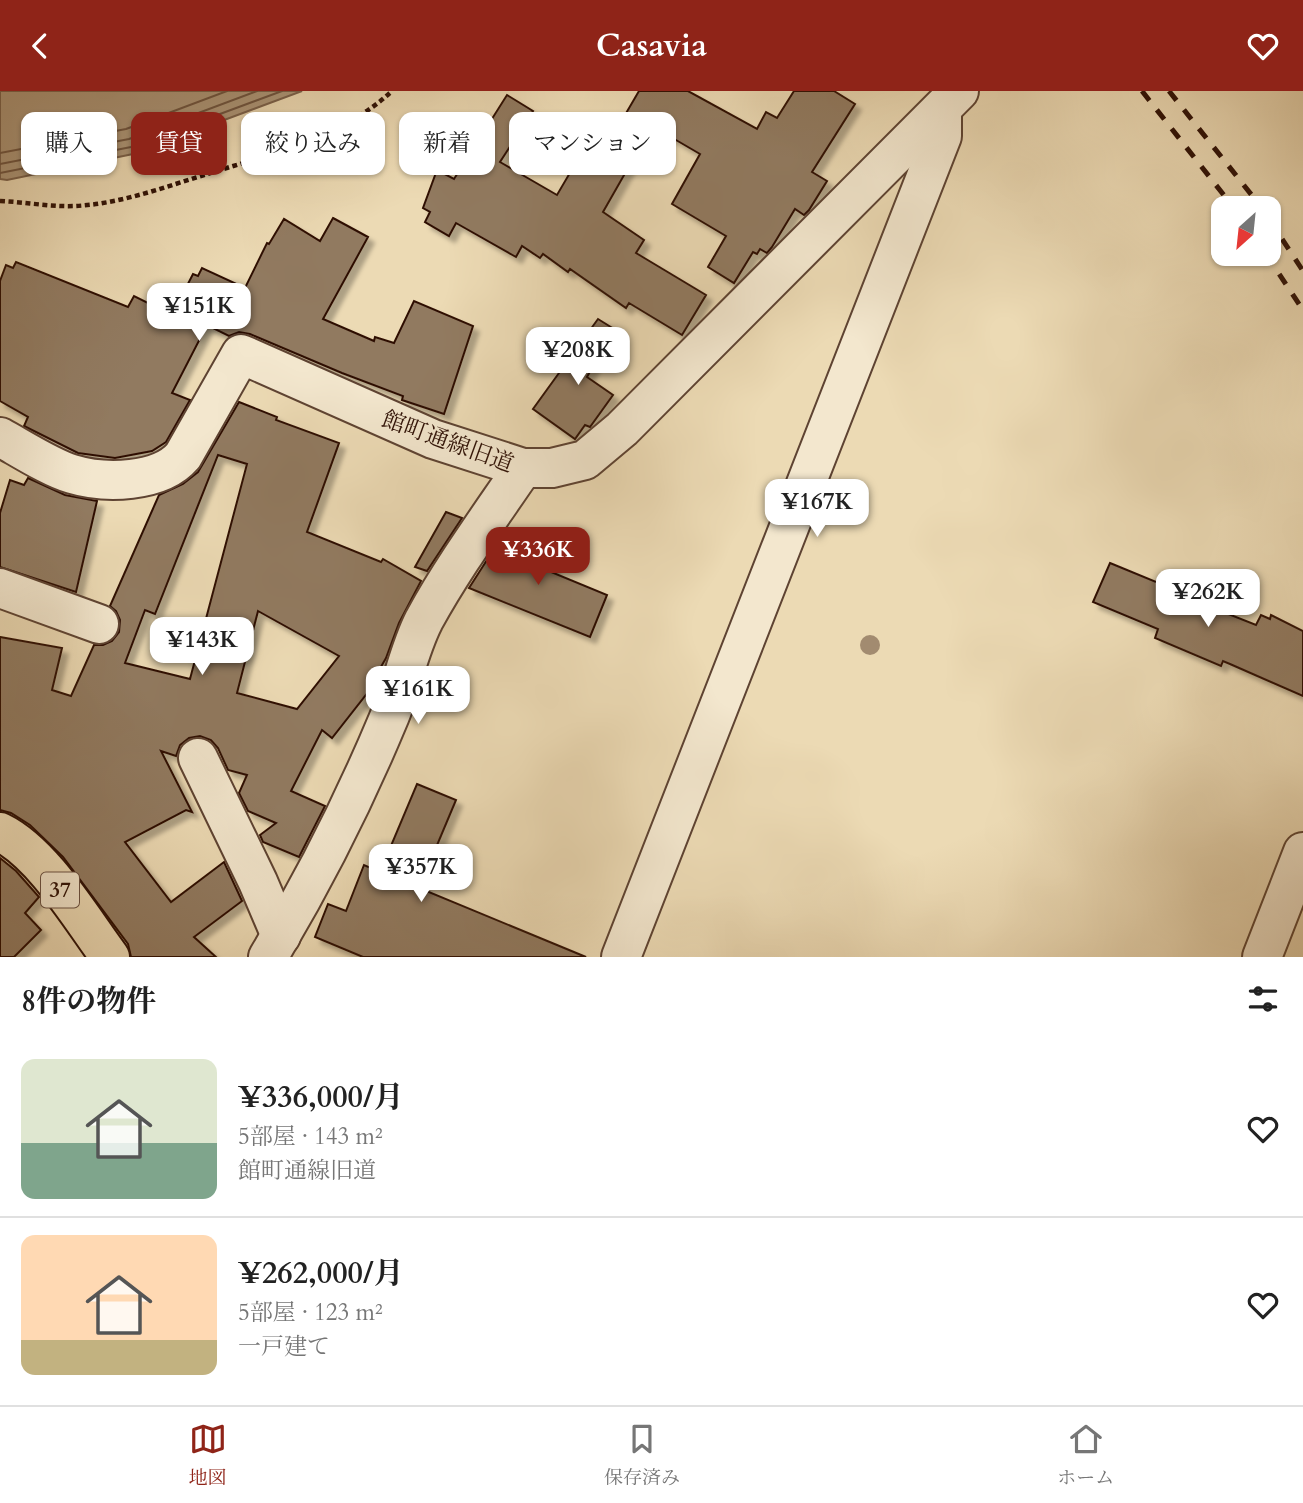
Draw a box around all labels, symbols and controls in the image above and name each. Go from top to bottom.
text: Casavia [596,24,707,68]
icon: back [21,27,59,65]
icon: heart [1244,27,1282,65]
chip: 購入 [21,112,117,175]
chip: 賃貸 [131,112,227,175]
chip: 絞り込み [241,112,385,175]
chip: 新着 [399,112,495,175]
chip: マンション [509,112,676,175]
north arrow [1211,196,1281,266]
map controls [1211,196,1281,266]
pin: ¥151K [150,283,248,343]
text: ¥151K [163,290,235,321]
pin: ¥208K [529,327,627,387]
text: ¥208K [542,334,614,365]
street label: 館町通線旧道 [378,403,518,480]
pin: ¥167K [768,479,866,539]
text: ¥167K [781,486,853,517]
pin: ¥336K [489,527,587,587]
text: ¥336K [502,534,574,565]
pin: ¥262K [1159,569,1257,629]
text: ¥262K [1172,576,1244,607]
pin: ¥143K [153,617,251,677]
text: ¥143K [166,624,238,655]
pin: ¥161K [369,667,467,726]
text: ¥161K [382,673,454,704]
pin: ¥357K [372,845,470,904]
text: ¥357K [385,851,457,882]
road number: 37 [41,873,79,907]
icon: filters [1244,980,1282,1018]
text: 8件の物件 [21,981,156,1022]
text: ¥336,000/月 [238,1077,404,1118]
icon: home [77,1087,161,1171]
icon: heart [1244,1110,1282,1148]
text: 5部屋 · 143 m² [238,1121,383,1152]
text: 館町通線旧道 [238,1155,376,1186]
text: ¥262,000/月 [238,1253,404,1294]
icon: home [77,1263,161,1347]
icon: heart [1244,1286,1282,1324]
text: 5部屋 · 123 m² [238,1297,383,1328]
text: 一戸建て [238,1331,330,1362]
tab: 地図 [189,1420,227,1491]
tab: 保存済み [604,1420,680,1491]
tab: ホーム [1057,1420,1114,1491]

